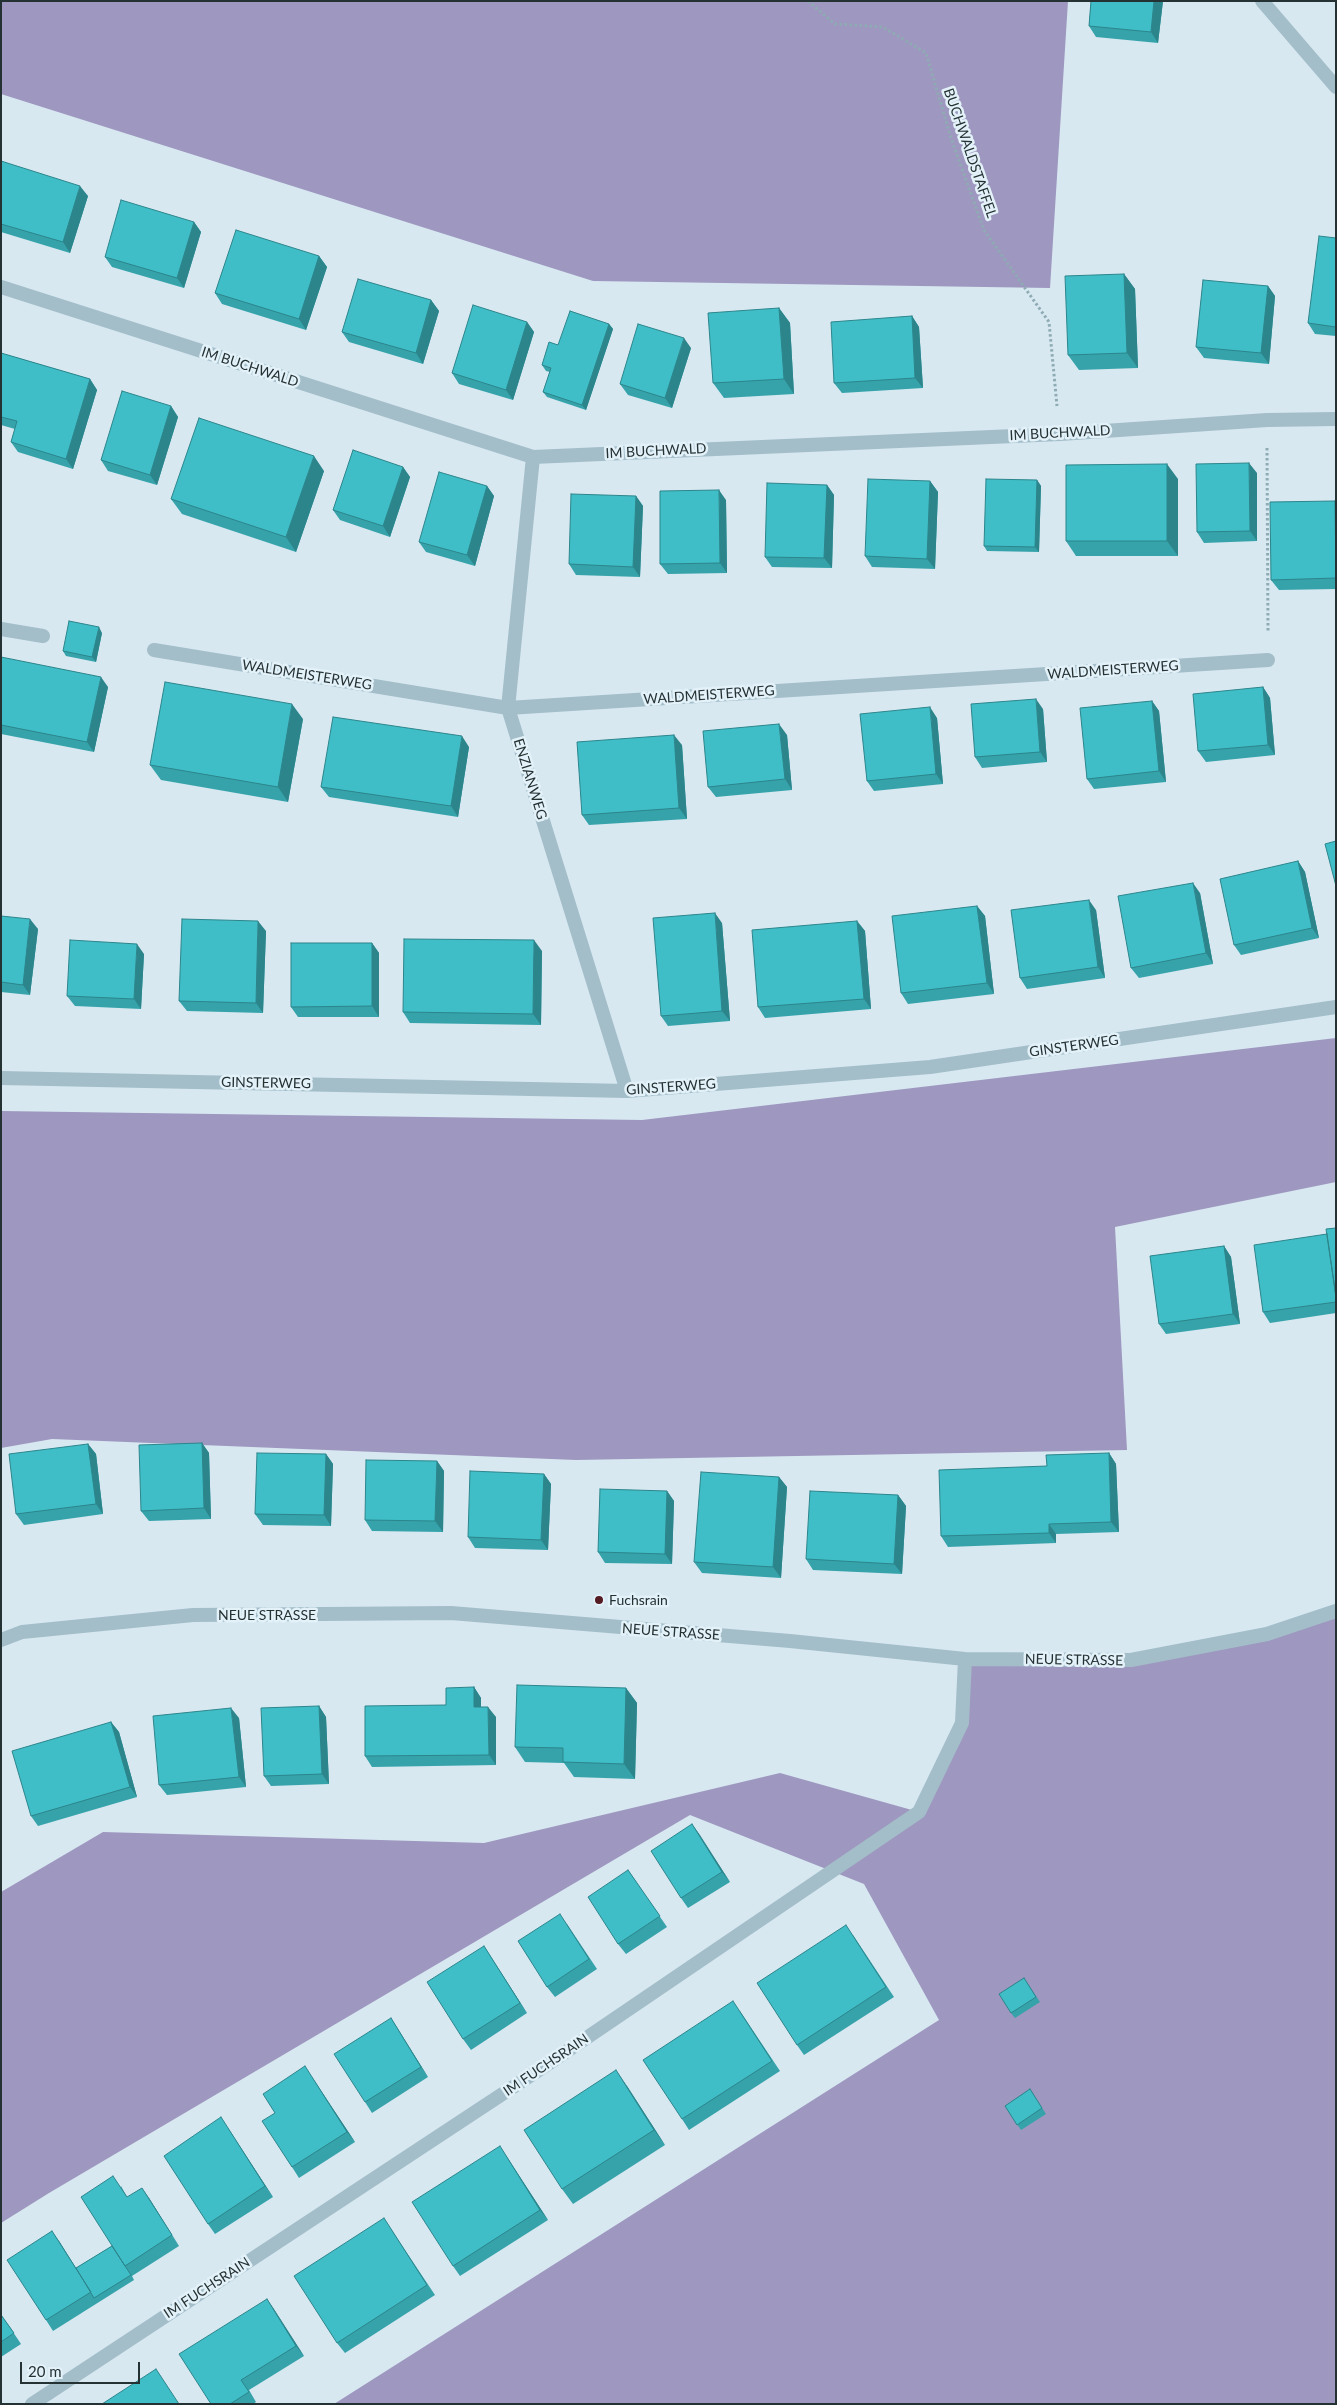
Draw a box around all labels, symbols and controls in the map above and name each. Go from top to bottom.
street label: BUCHWALDSTAFFEL [940,86,1000,220]
street label: IM BUCHWALD [199,343,301,391]
street label: IM BUCHWALD [1009,422,1111,444]
street label: IM BUCHWALD [605,440,707,462]
street label: WALDMEISTERWEG [241,656,373,694]
street label: WALDMEISTERWEG [1047,657,1179,683]
street label: WALDMEISTERWEG [643,682,775,708]
street label: ENZIANWEG [510,736,550,822]
street label: GINSTERWEG [1028,1031,1120,1061]
street label: GINSTERWEG [221,1074,311,1092]
street label: GINSTERWEG [626,1075,716,1099]
place label: Fuchsrain [609,1592,668,1608]
marker: Fuchsrain [593,1594,605,1606]
street label: NEUE STRASSE [218,1607,316,1623]
street label: NEUE STRASSE [621,1620,721,1644]
street label: NEUE STRASSE [1025,1651,1123,1669]
street label: IM FUCHSRAIN [500,2030,592,2100]
street label: IM FUCHSRAIN [161,2254,253,2322]
scale bar [22,2352,142,2384]
text: 20 m [28,2362,62,2380]

